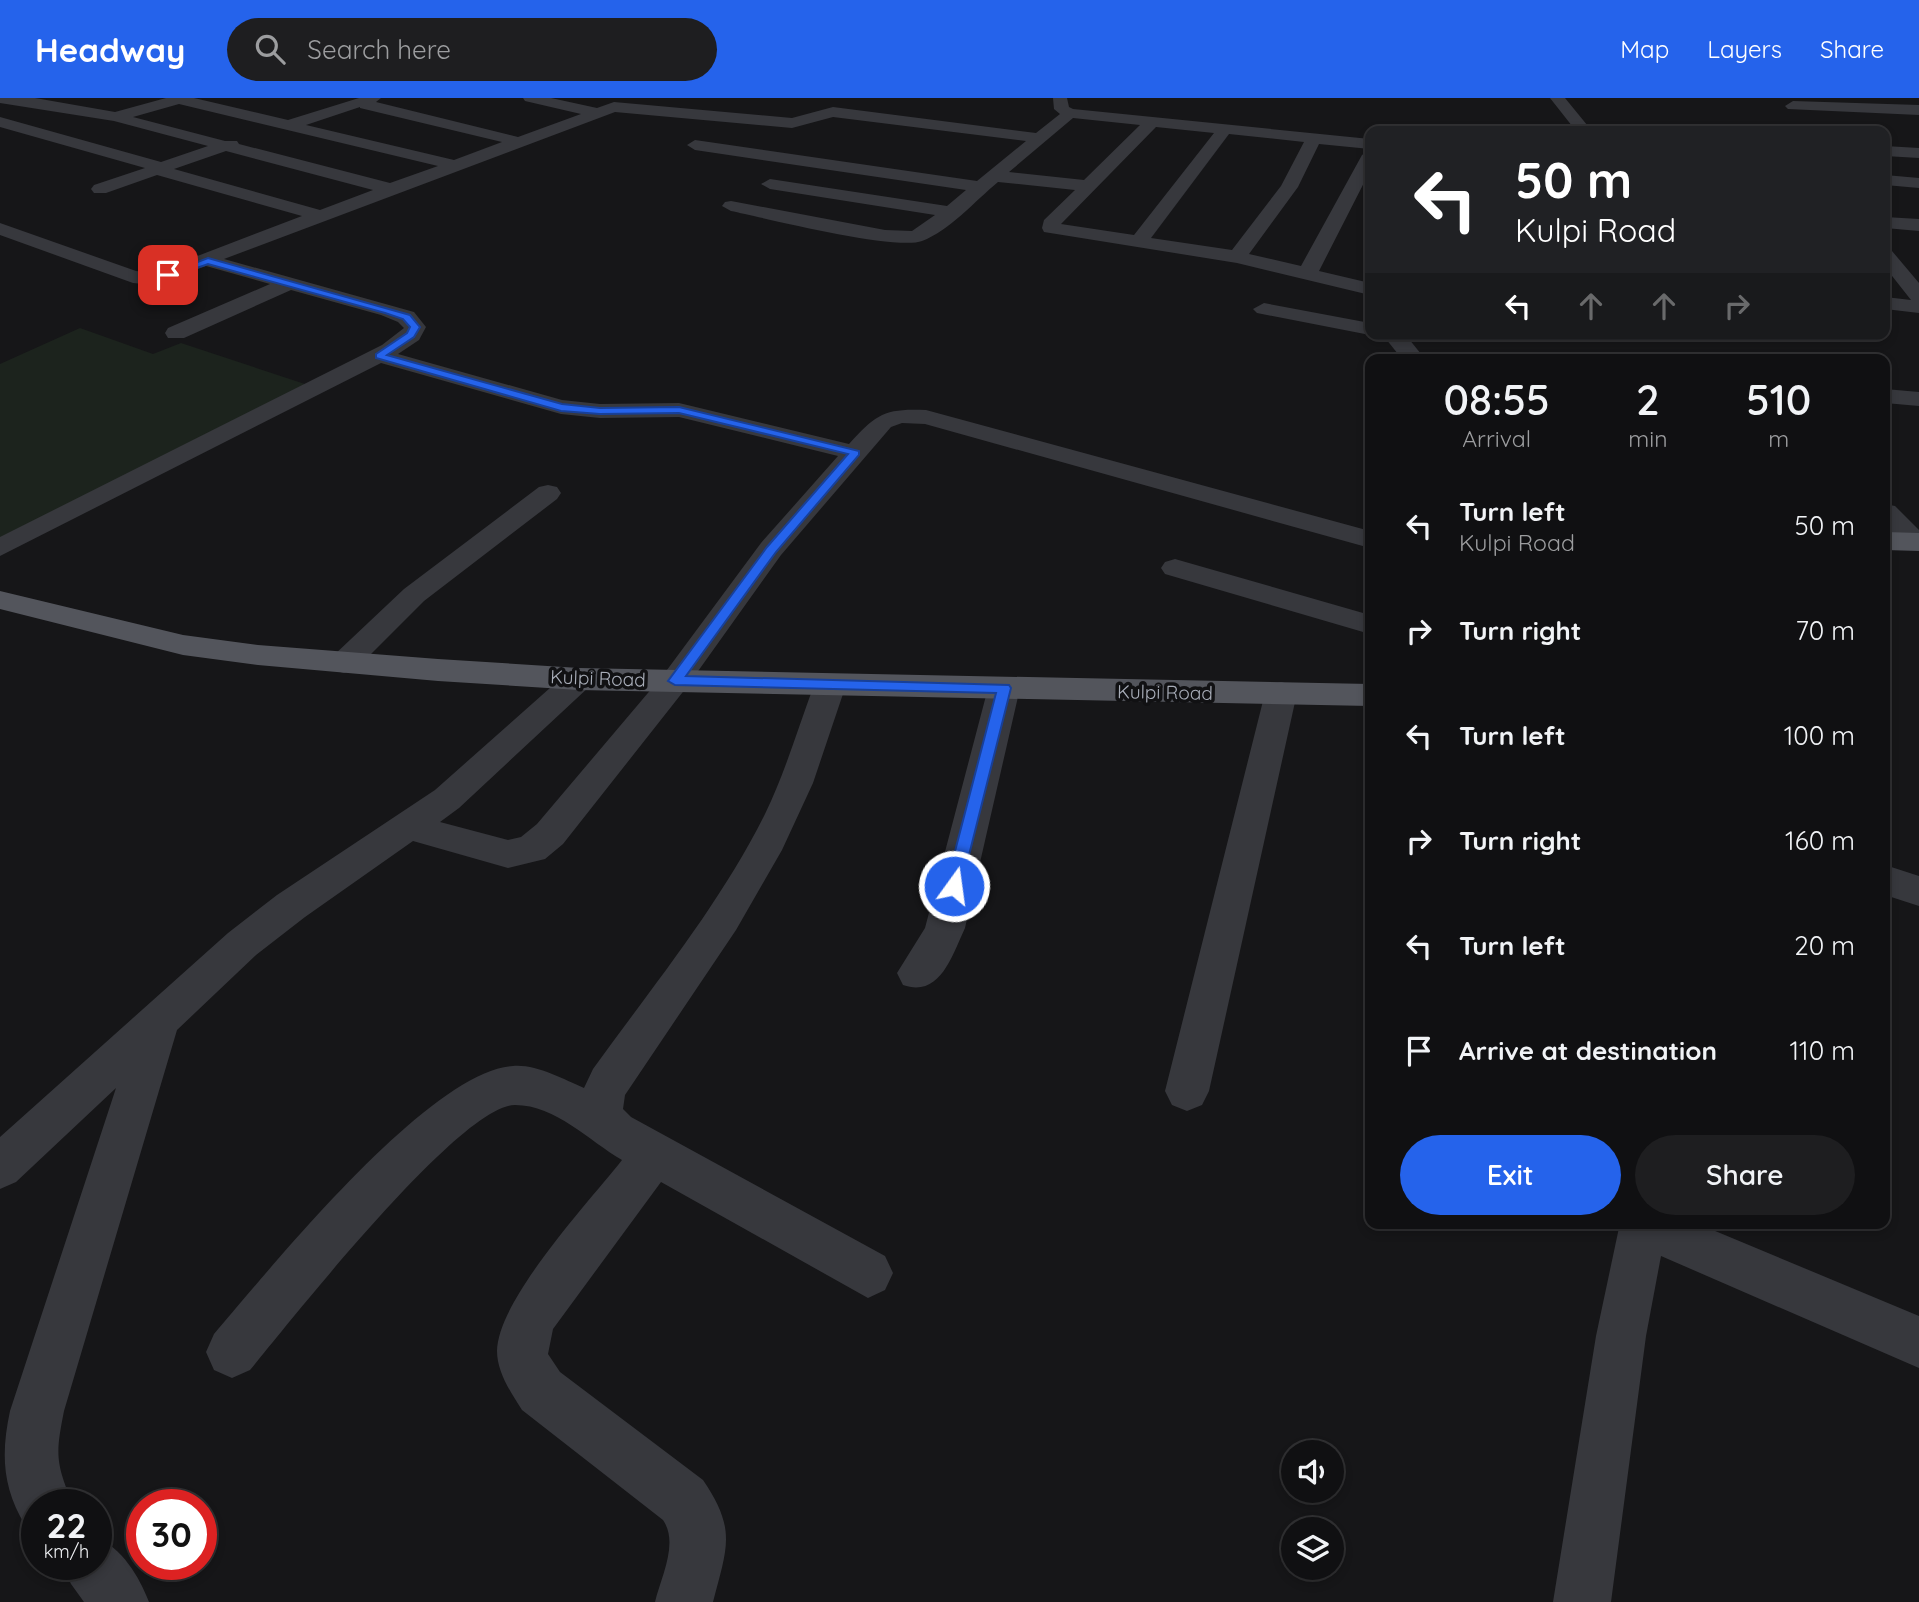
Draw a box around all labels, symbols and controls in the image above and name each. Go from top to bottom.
search box [227,18,717,81]
text: Headway [35,29,185,70]
icon: search [251,30,289,68]
text: Search here [307,33,451,66]
text: Map [1620,34,1669,64]
text: Layers [1707,34,1782,64]
text: Share [1820,34,1884,64]
text: 50 m [1515,149,1632,210]
icon: left [1400,154,1491,245]
text: Kulpi Road [1515,210,1676,250]
pin [138,245,198,305]
icon: arrive [149,256,187,294]
icon: left [1499,287,1537,325]
icon: ahead [1572,287,1610,325]
icon: ahead [1645,287,1683,325]
icon: right [1718,287,1756,325]
text: 08:55 [1444,373,1550,426]
text: 2 [1636,373,1660,426]
text: 510 [1746,373,1811,426]
text: Arrival [1462,424,1531,453]
text: min [1628,424,1667,453]
text: m [1768,424,1789,453]
text: Turn left [1459,495,1566,528]
icon: left [1400,507,1438,545]
text: 50 m [1795,509,1855,542]
text: Kulpi Road [1459,528,1575,557]
icon: right [1400,612,1438,650]
text: Turn right [1459,614,1581,647]
text: 70 m [1795,614,1855,647]
street label: Kulpi Road [550,664,646,692]
street label: Kulpi Road [1117,679,1213,705]
icon: left [1400,717,1438,755]
text: Turn left [1459,719,1566,752]
text: 100 m [1784,719,1855,752]
icon: right [1400,822,1438,860]
text: Turn right [1459,824,1581,857]
text: 160 m [1785,824,1855,857]
position arrow [917,849,991,923]
icon: left [1400,927,1438,965]
text: Turn left [1459,929,1566,962]
text: 20 m [1794,929,1855,962]
icon: arrive [1400,1032,1438,1070]
text: Arrive at destination [1459,1034,1717,1067]
text: 110 m [1789,1034,1855,1067]
button: Exit [1400,1135,1621,1215]
button: Share [1635,1135,1855,1215]
map controls [1281,1440,1344,1580]
button: sound [1281,1440,1344,1503]
speed limit sign: 30 [126,1489,217,1580]
text: 22 [47,1503,86,1547]
button: layers [1281,1517,1344,1580]
text: km/h [44,1540,89,1563]

